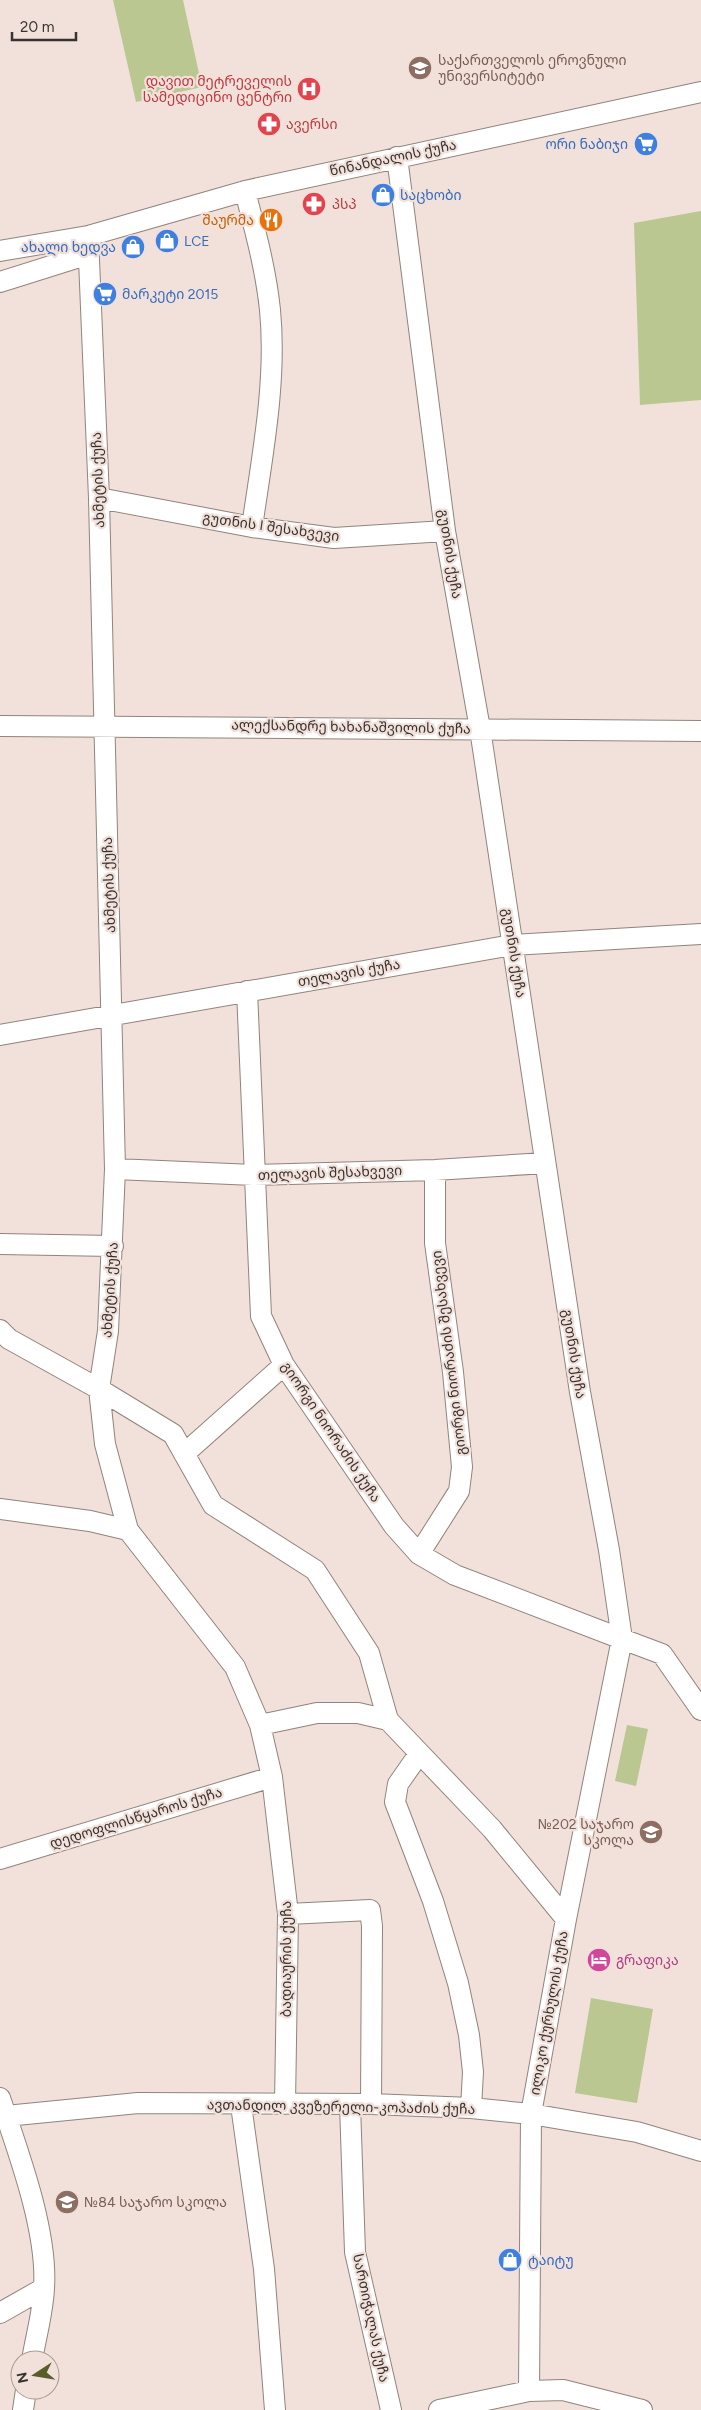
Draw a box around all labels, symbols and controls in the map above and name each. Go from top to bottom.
scale bar [12,10,76,42]
text: 20 m [20,18,54,36]
place label: საქართველოს ეროვნული უნივერსიტეტი [438,52,627,85]
school or university icon: საქართველოს ეროვნული უნივერსიტეტი [407,55,433,81]
place label: დავით მეტრეველის სამედიცინო ცენტრი [143,73,292,106]
hospital icon: დავით მეტრეველის სამედიცინო ცენტრი [296,76,322,102]
pharmacy icon: ავერსი [256,111,282,137]
place label: ავერსი [286,116,338,133]
supermarket icon: ორი ნაბიჯი [633,131,659,157]
street label: წინანდალის ქუჩა [328,136,458,180]
place label: ორი ნაბიჯი [546,136,628,153]
shop icon: საცხობი [370,182,396,208]
place label: საცხობი [400,187,462,204]
pharmacy icon: პსპ [301,191,327,217]
place label: პსპ [332,196,357,213]
restaurant icon: შაურმა [258,207,284,233]
place label: შაურმა [202,212,254,229]
shop icon: LCE [154,228,180,254]
place label: LCE [184,233,210,250]
shop icon: ახალი ხედვა [120,234,146,260]
place label: ახალი ხედვა [21,239,116,256]
supermarket icon: მარკეტი 2015 [92,281,118,307]
place label: მარკეტი 2015 [122,286,218,303]
street label: ახმეტის ქუჩა [88,432,108,528]
street label: გუთნის ქუჩა [435,508,465,600]
street label: გუთნის I შესახვევი [201,509,341,545]
street label: ალექსანდრე ხახანაშვილის ქუჩა [231,716,471,738]
street label: ახმეტის ქუჩა [99,837,119,933]
street label: გუთნის ქუჩა [499,907,529,999]
street label: თელავის ქუჩა [296,956,402,990]
street label: თელავის შესახვევი [258,1162,402,1184]
street label: ახმეტის ქუჩა [98,1242,122,1338]
street label: გიორგი ნიორაძის შესახვევი [428,1250,470,1456]
street label: გუთნის ქუჩა [559,1308,589,1400]
street label: გიორგი ნიორაძის ქუჩა [278,1359,384,1505]
street label: დედოფლისწყაროს ქუჩა [48,1784,224,1852]
place label: №202 საჯარო სკოლა [538,1816,634,1849]
school or university icon: №202 საჯარო სკოლა [638,1819,664,1845]
street label: ბადიაურის ქუჩა [278,1901,295,2017]
street label: ილიკო ქურხულის ქუჩა [526,1930,572,2096]
hotel icon: გრაფიკა [586,1947,612,1973]
place label: გრაფიკა [616,1952,679,1969]
street label: ავთანდილ კვეზერელი-კოპაძის ქუჩა [207,2096,475,2118]
school or university icon: №84 საჯარო სკოლა [54,2189,80,2215]
place label: №84 საჯარო სკოლა [84,2194,227,2211]
shop icon: ტაიტუ [497,2247,523,2273]
street label: სართიჭალას ქუჩა [349,2252,393,2384]
place label: ტაიტუ [528,2252,574,2269]
north arrow [10,2350,60,2400]
text: N [13,2371,32,2385]

